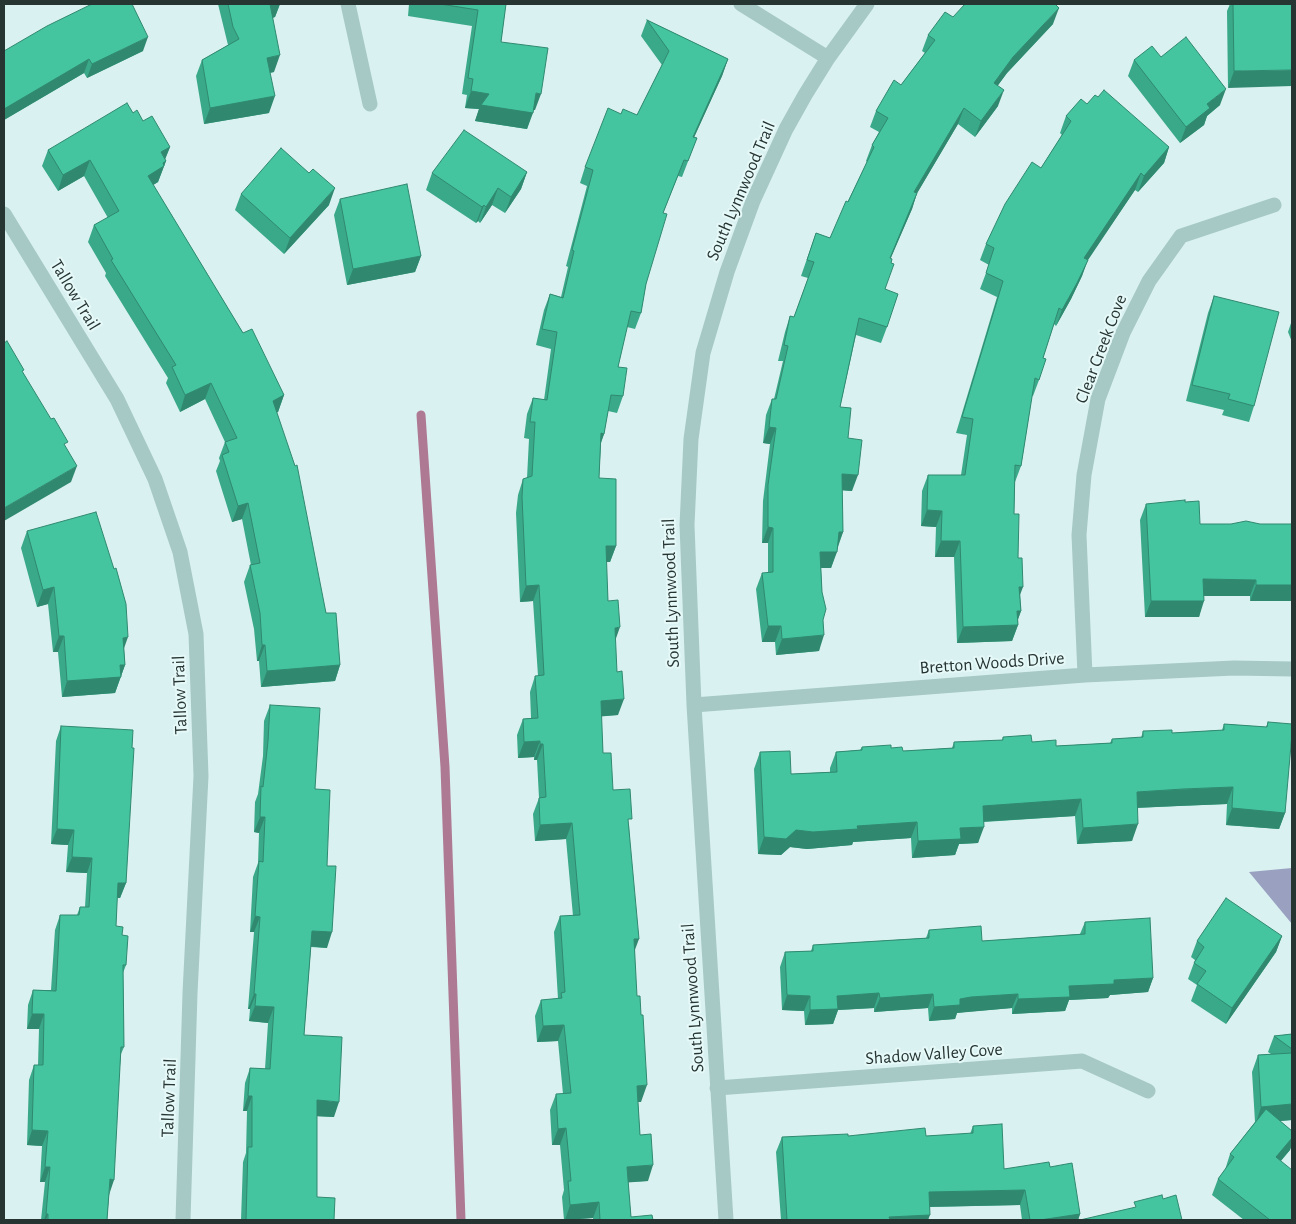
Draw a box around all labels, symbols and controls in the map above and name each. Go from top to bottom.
street label: South Lynnwood Trail [702,118,780,264]
street label: Tallow Trail [45,256,105,334]
street label: Clear Creek Cove [1070,292,1132,406]
street label: South Lynnwood Trail [658,518,684,668]
street label: Bretton Woods Drive [919,647,1065,679]
street label: Tallow Trail [168,655,192,735]
street label: South Lynnwood Trail [677,923,709,1073]
street label: Shadow Valley Cove [865,1038,1003,1070]
street label: Tallow Trail [157,1058,181,1138]

